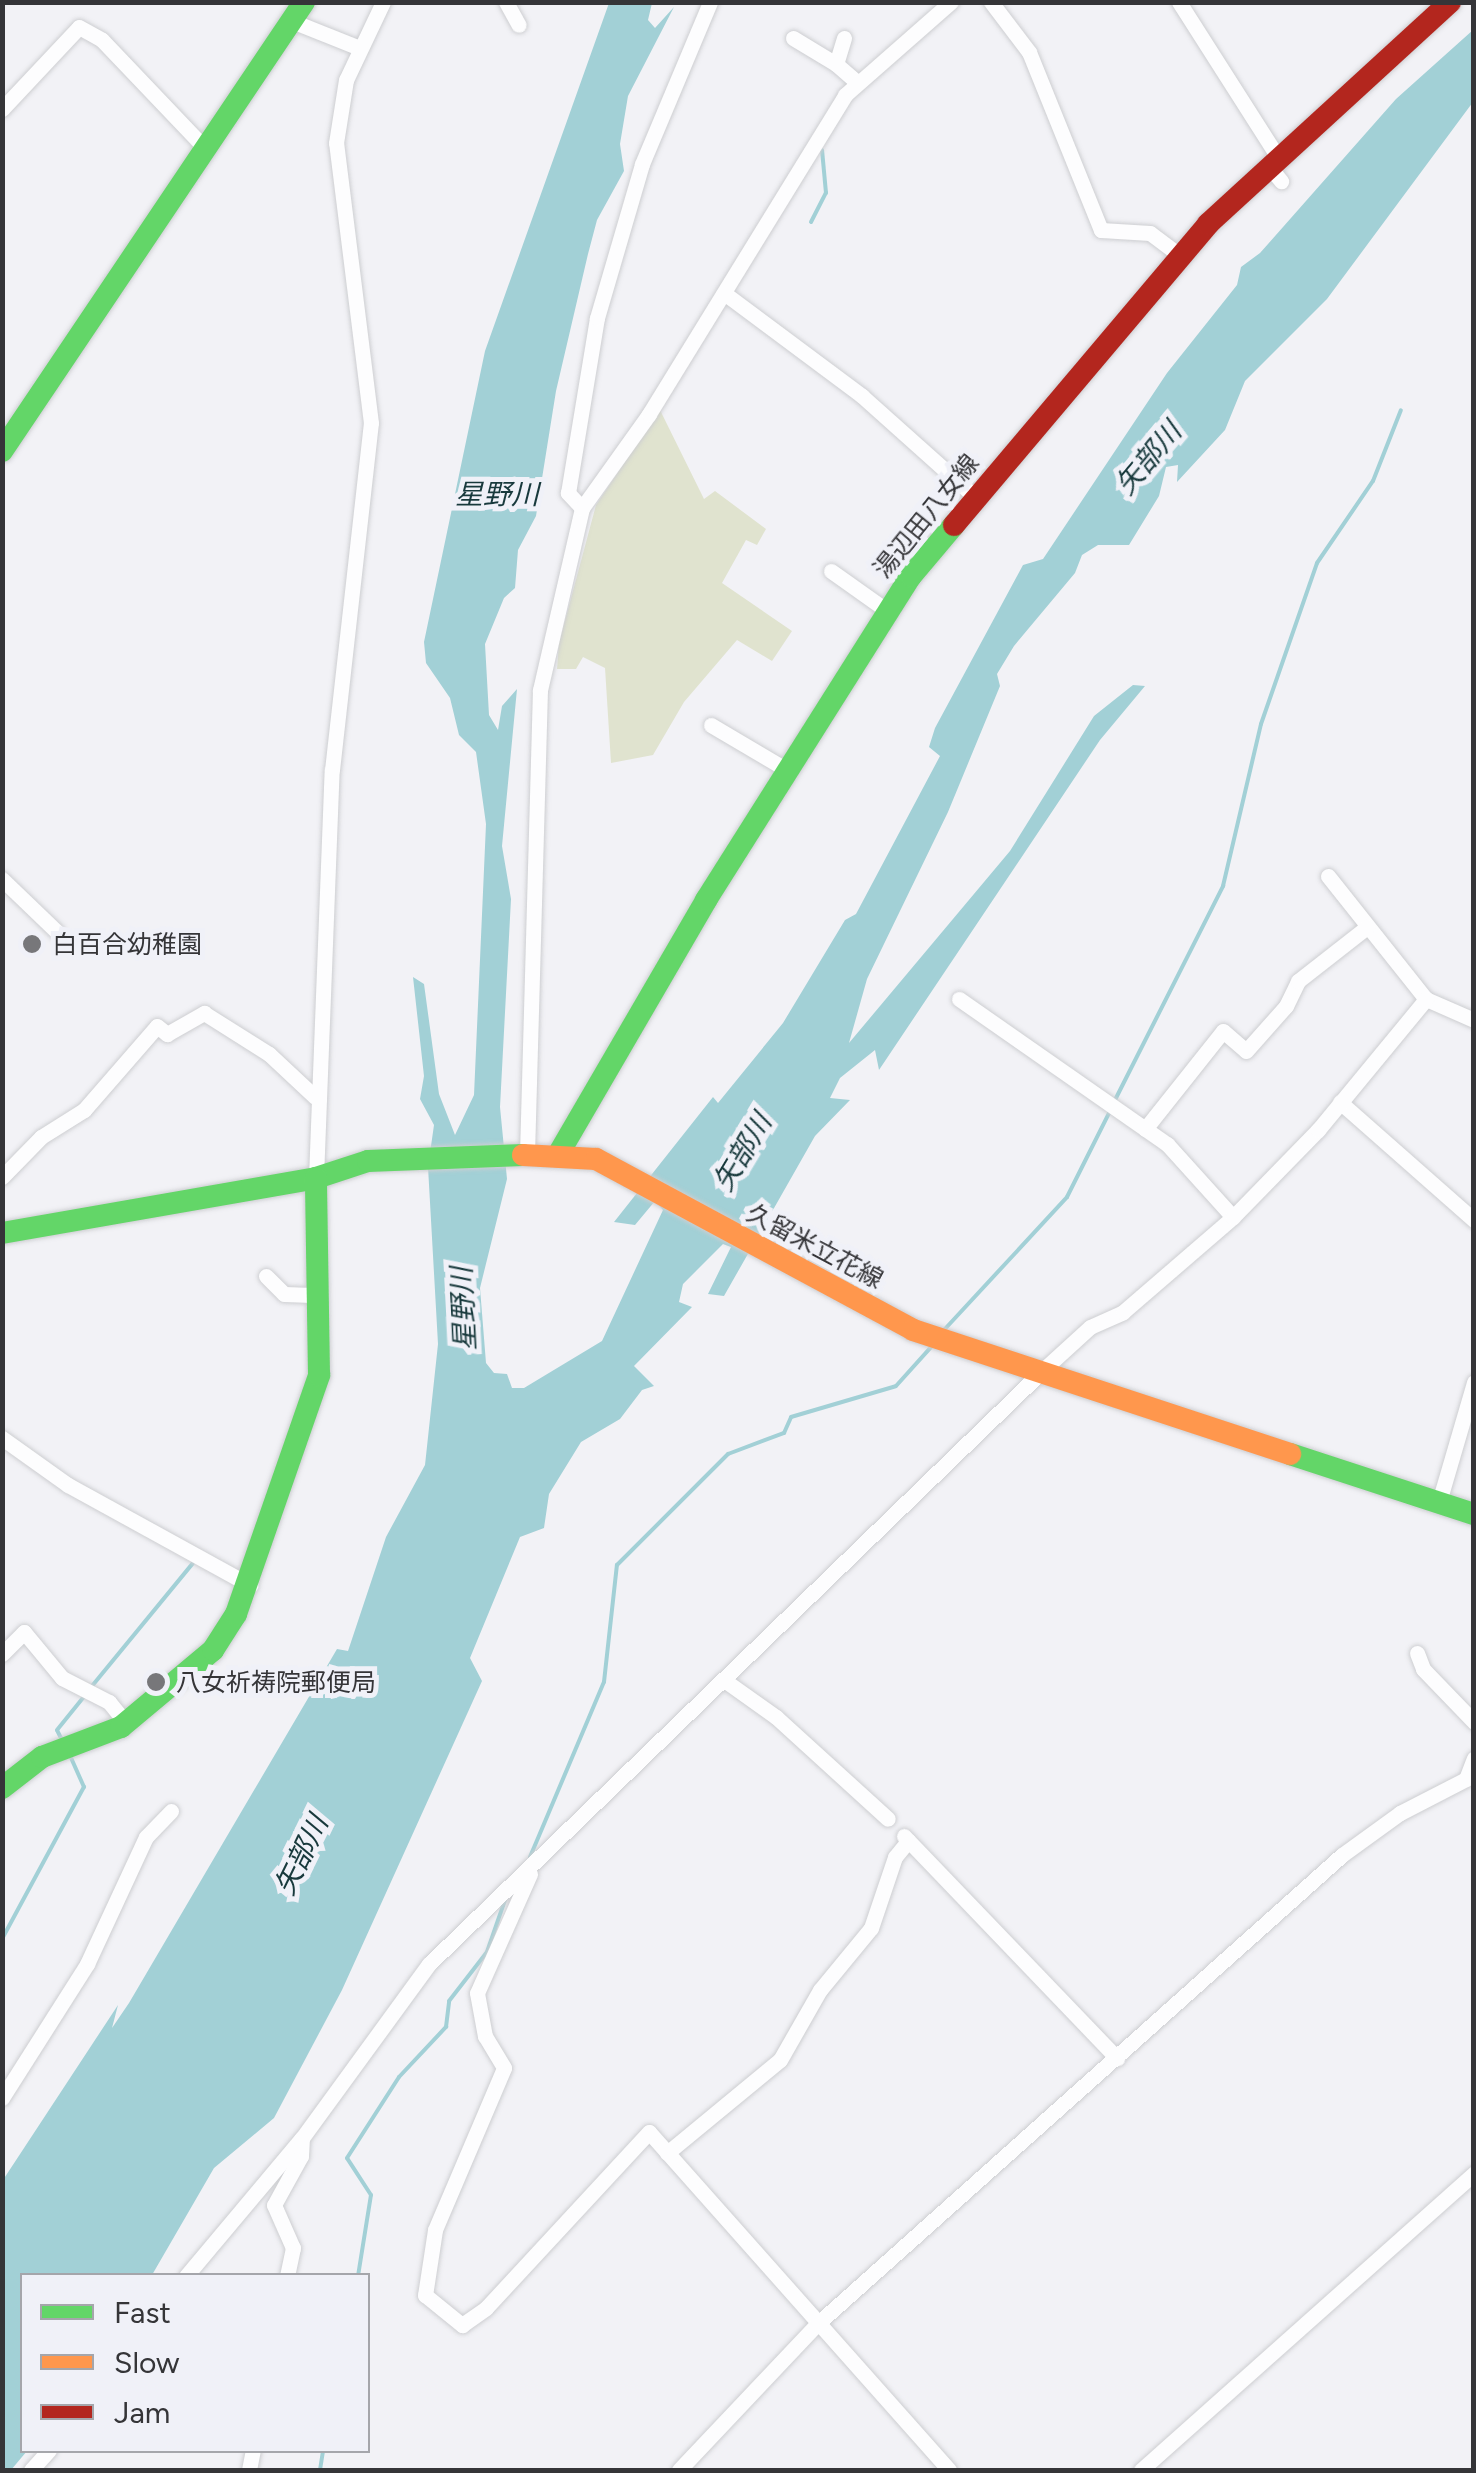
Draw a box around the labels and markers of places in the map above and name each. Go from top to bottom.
place label: 白百合幼稚園 [52,929,202,959]
marker: 白百合幼稚園 [21,933,43,955]
place label: 八女祈祷院郵便局 [176,1667,376,1697]
marker: 八女祈祷院郵便局 [145,1671,167,1693]

